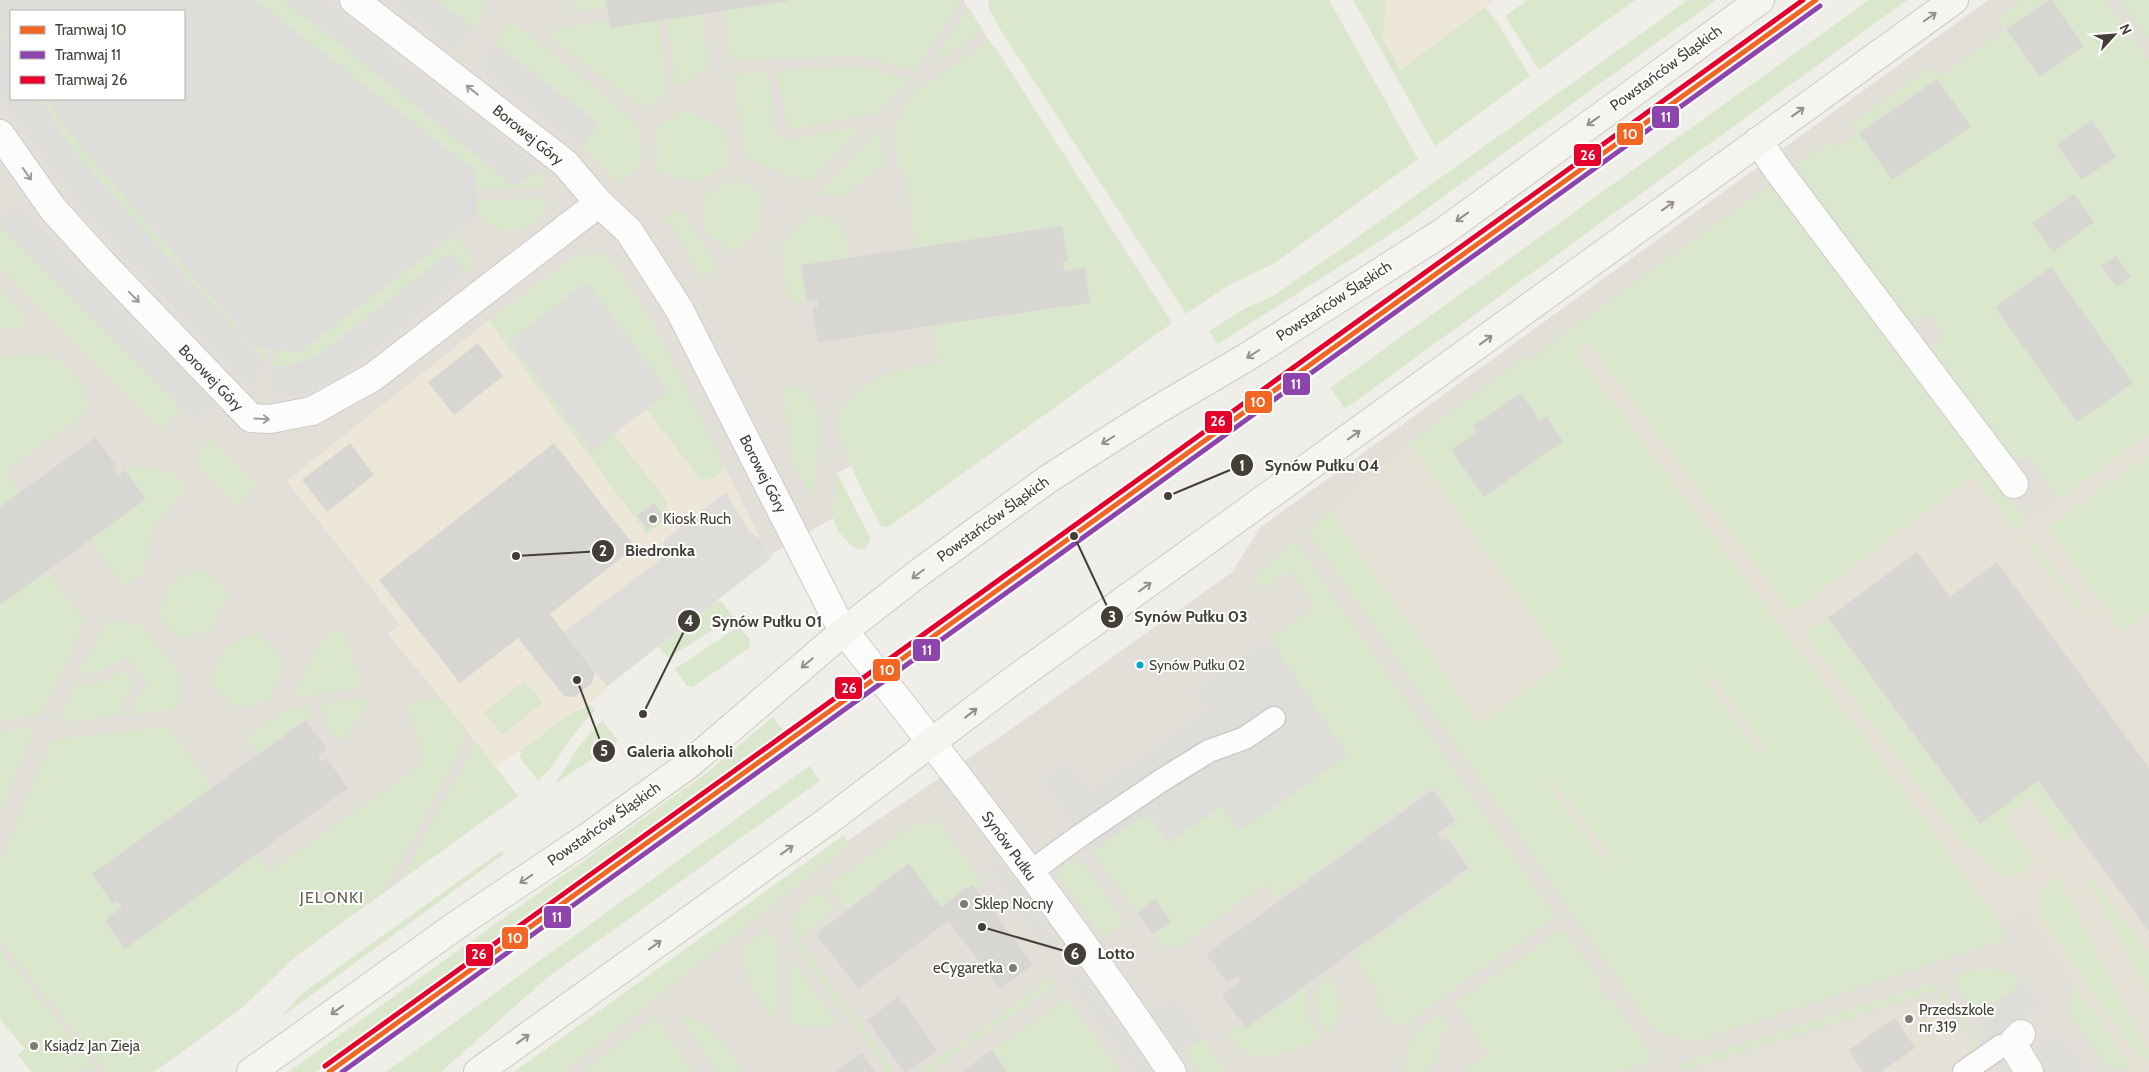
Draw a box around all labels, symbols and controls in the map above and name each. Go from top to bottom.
legend [10,10,185,100]
north arrow [2089,10,2139,60]
one-way arrow [1922,12,1936,22]
text: Tramwaj 10 [55,21,126,39]
street label: Powstańców Śląskich [1606,21,1725,115]
text: N [2115,21,2136,38]
text: Tramwaj 11 [55,46,121,64]
text: Tramwaj 26 [55,71,128,89]
one-way arrow [465,85,478,96]
street label: Borowej Góry [489,101,567,169]
line badge: 11 [1651,105,1680,129]
one-way arrow [1791,107,1805,117]
text: 11 [1661,108,1671,126]
one-way arrow [1586,116,1600,126]
line badge: 10 [1616,122,1644,146]
text: 10 [1622,125,1638,143]
line badge: 26 [1573,143,1602,167]
text: 26 [1580,146,1596,164]
one-way arrow [22,167,33,180]
one-way arrow [1661,201,1675,211]
one-way arrow [1455,212,1469,222]
street label: Powstańców Śląskich [1272,256,1395,345]
one-way arrow [128,291,140,303]
one-way arrow [1479,334,1492,345]
street label: Borowej Góry [175,341,247,415]
one-way arrow [1246,349,1260,359]
line badge: 11 [1282,372,1311,396]
text: 11 [1291,375,1301,393]
line badge: 10 [1244,390,1273,414]
text: 10 [1250,393,1266,411]
line badge: 26 [1204,410,1233,434]
text: 26 [1210,412,1226,430]
one-way arrow [254,414,270,423]
one-way arrow [1347,430,1361,440]
street label: Borowej Góry [736,432,791,517]
one-way arrow [1102,436,1116,446]
callout: Synów Pułku 04 [1230,450,1389,481]
text: Synów Pułku 04 [1265,456,1379,475]
text: 1 [1239,457,1245,475]
street label: Powstańców Śląskich [933,472,1052,566]
place label: Kiosk Ruch [663,510,731,528]
marker: Kiosk Ruch [647,513,659,525]
callout: Biedronka [590,535,705,566]
text: Biedronka [625,541,695,560]
text: 2 [599,542,607,560]
one-way arrow [911,569,925,579]
one-way arrow [1138,582,1152,592]
callout: Synów Pułku 03 [1099,601,1257,632]
callout: Synów Pułku 01 [677,605,832,636]
text: Synów Pułku 03 [1134,607,1248,626]
text: 3 [1108,608,1116,626]
text: 4 [684,612,694,630]
text: Synów Pułku 01 [712,612,822,631]
line badge: 11 [912,638,941,662]
text: 11 [922,641,932,659]
place label: Synów Pułku 02 [1149,656,1245,674]
one-way arrow [801,657,814,669]
line badge: 10 [872,658,901,682]
marker: Synów Pułku 02 [1135,660,1145,670]
text: 10 [879,661,895,679]
line badge: 26 [834,676,863,700]
text: 26 [841,679,857,697]
one-way arrow [964,708,977,719]
callout: Galeria alkoholi [592,736,743,767]
text: 5 [600,742,608,760]
text: Galeria alkoholi [627,742,733,761]
street label: Powstańców Śląskich [543,777,664,870]
street label: Synów Pułku [978,808,1040,884]
one-way arrow [780,845,794,855]
one-way arrow [519,873,533,884]
district label: JELONKI [299,888,364,907]
place label: Sklep Nocny [974,895,1054,913]
marker: Sklep Nocny [958,898,970,910]
line badge: 11 [543,905,572,929]
text: 11 [552,908,562,926]
line badge: 10 [501,926,529,950]
text: 10 [507,929,523,947]
callout: Lotto [1063,938,1145,969]
one-way arrow [648,940,662,950]
line badge: 26 [465,943,494,967]
text: Lotto [1097,944,1135,963]
text: 26 [471,945,487,963]
text: 6 [1071,945,1079,963]
place label: eCygaretka [933,959,1004,977]
marker: eCygaretka [1007,962,1019,974]
place label: Przedszkole nr 319 [1919,1001,1994,1036]
one-way arrow [331,1005,344,1016]
marker: Przedszkole nr 319 [1903,1013,1915,1025]
one-way arrow [516,1034,530,1044]
place label: Ksiądz Jan Zieja [44,1037,141,1055]
marker: Ksiądz Jan Zieja [28,1040,40,1052]

